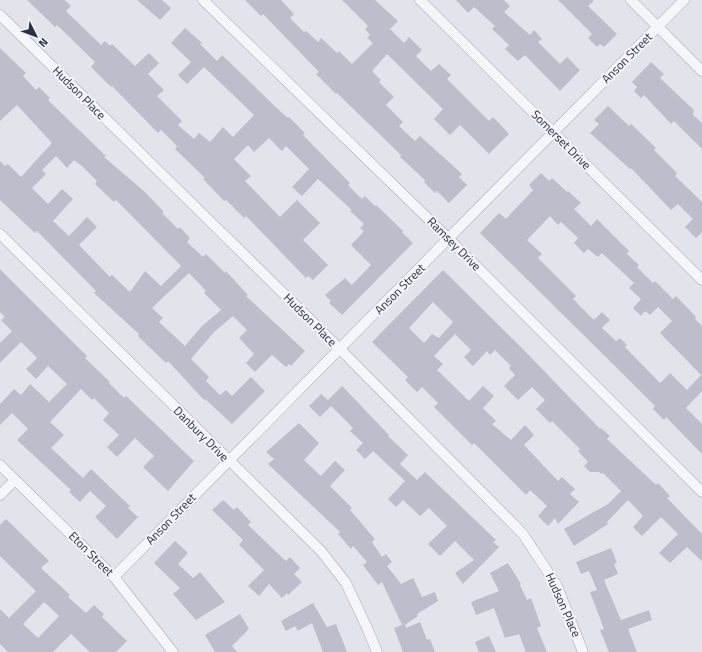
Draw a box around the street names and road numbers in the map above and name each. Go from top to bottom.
street label: Anson Street [597,27,657,88]
street label: Hudson Place [48,62,110,124]
street label: Somerset Drive [527,105,596,174]
street label: Ramsey Drive [423,212,486,275]
street label: Anson Street [370,258,430,319]
street label: Hudson Place [279,289,341,351]
street label: Danbury Drive [169,402,233,466]
street label: Anson Street [141,488,201,549]
street label: Eton Street [64,527,119,581]
street label: Hudson Place [541,569,586,640]

